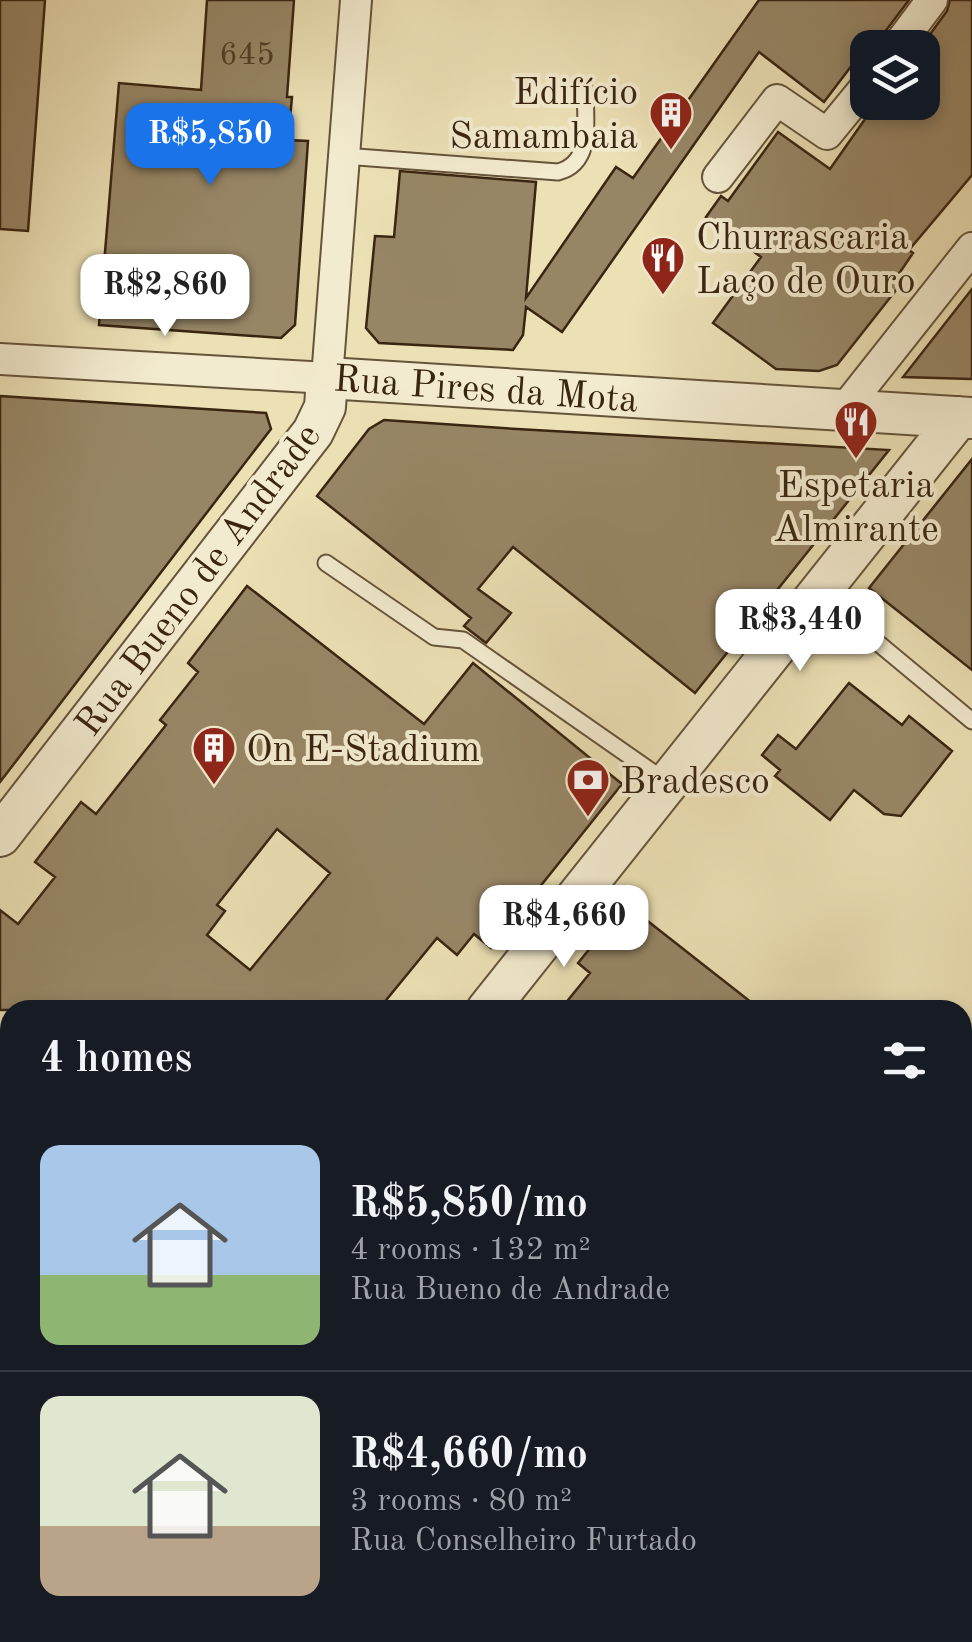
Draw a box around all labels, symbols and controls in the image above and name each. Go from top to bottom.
map controls [850,30,940,120]
button: layers [850,30,940,120]
house number: 645 [219,40,275,72]
place label: Edifício Samambaia [449,75,638,157]
building icon: Edifício Samambaia [648,90,694,151]
pin: R$5,850 [118,103,302,188]
text: R$5,850 [147,119,273,151]
place label: Churrascaria Laço de Ouro [696,220,916,302]
restaurant icon: Churrascaria Laço de Ouro [640,235,686,296]
pin: R$2,860 [73,254,257,339]
text: R$2,860 [102,270,228,302]
street label: Rua Pires da Mota [332,361,640,421]
restaurant icon: Espetaria Almirante [833,399,879,460]
street label: Rua Bueno de Andrade [70,418,329,744]
place label: Espetaria Almirante [773,468,939,550]
pin: R$3,440 [708,589,892,674]
text: R$3,440 [737,605,863,637]
building icon: On E-Stadium [191,725,237,786]
place label: On E-Stadium [246,732,480,770]
bank icon: Bradesco [565,757,611,818]
place label: Bradesco [620,764,770,802]
pin: R$4,660 [472,885,656,970]
text: R$4,660 [501,901,627,933]
icon: filters [877,1033,932,1088]
text: 4 homes [40,1039,192,1081]
text: R$5,850/mo [350,1184,588,1226]
icon: home [120,1185,240,1305]
text: 4 rooms · 132 m² [350,1235,591,1267]
text: Rua Bueno de Andrade [350,1275,670,1307]
text: R$4,660/mo [350,1435,588,1477]
icon: home [120,1436,240,1556]
text: 3 rooms · 80 m² [350,1486,572,1518]
text: Rua Conselheiro Furtado [350,1526,697,1558]

